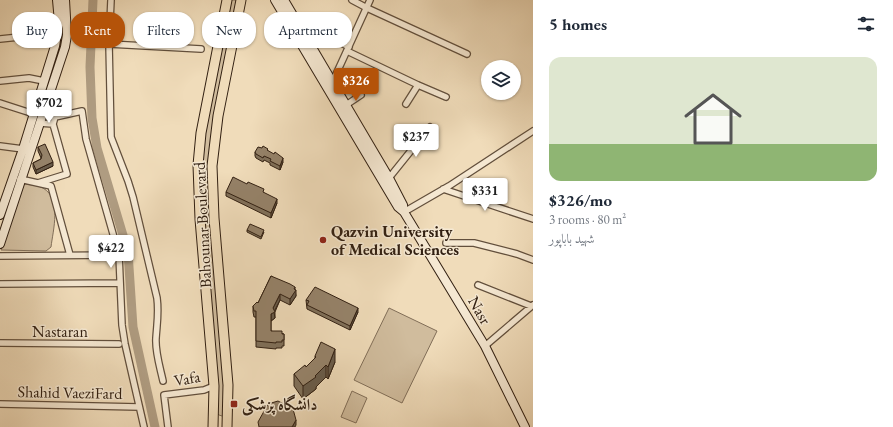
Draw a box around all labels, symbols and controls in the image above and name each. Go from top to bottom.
chip: Buy [12,12,62,48]
chip: Rent [70,12,125,48]
chip: Filters [133,12,194,48]
chip: New [202,12,256,48]
chip: Apartment [264,12,352,48]
text: 5 homes [549,13,607,35]
icon: filters [855,13,877,35]
map controls [481,60,521,100]
button: layers [481,60,521,100]
pin: $326 [332,68,380,102]
text: $326 [343,72,369,89]
icon: home [677,83,749,155]
pin: $702 [25,90,73,124]
text: $702 [36,94,62,111]
pin: $237 [392,124,440,158]
text: $237 [403,128,429,145]
street label: Bahounar Boulevard [189,161,216,289]
pin: $331 [461,178,509,212]
text: $331 [472,182,498,199]
text: $326/mo [549,189,612,211]
text: 3 rooms · 80 m² [549,211,626,228]
place label: Qazvin University of Medical Sciences [331,221,459,260]
text: شهید باباپور [549,230,594,247]
pin: $422 [87,235,135,269]
marker: Qazvin University of Medical Sciences [318,235,328,245]
text: $422 [98,239,124,256]
street label: Nasr [463,292,496,329]
street label: Nastaran [32,321,88,342]
street label: Vafa [172,366,203,391]
street label: Shahid VaeziFard [17,381,123,404]
place label: دانشگاه پزشکی [242,394,317,416]
marker: دانشگاه پزشکی [229,399,239,409]

